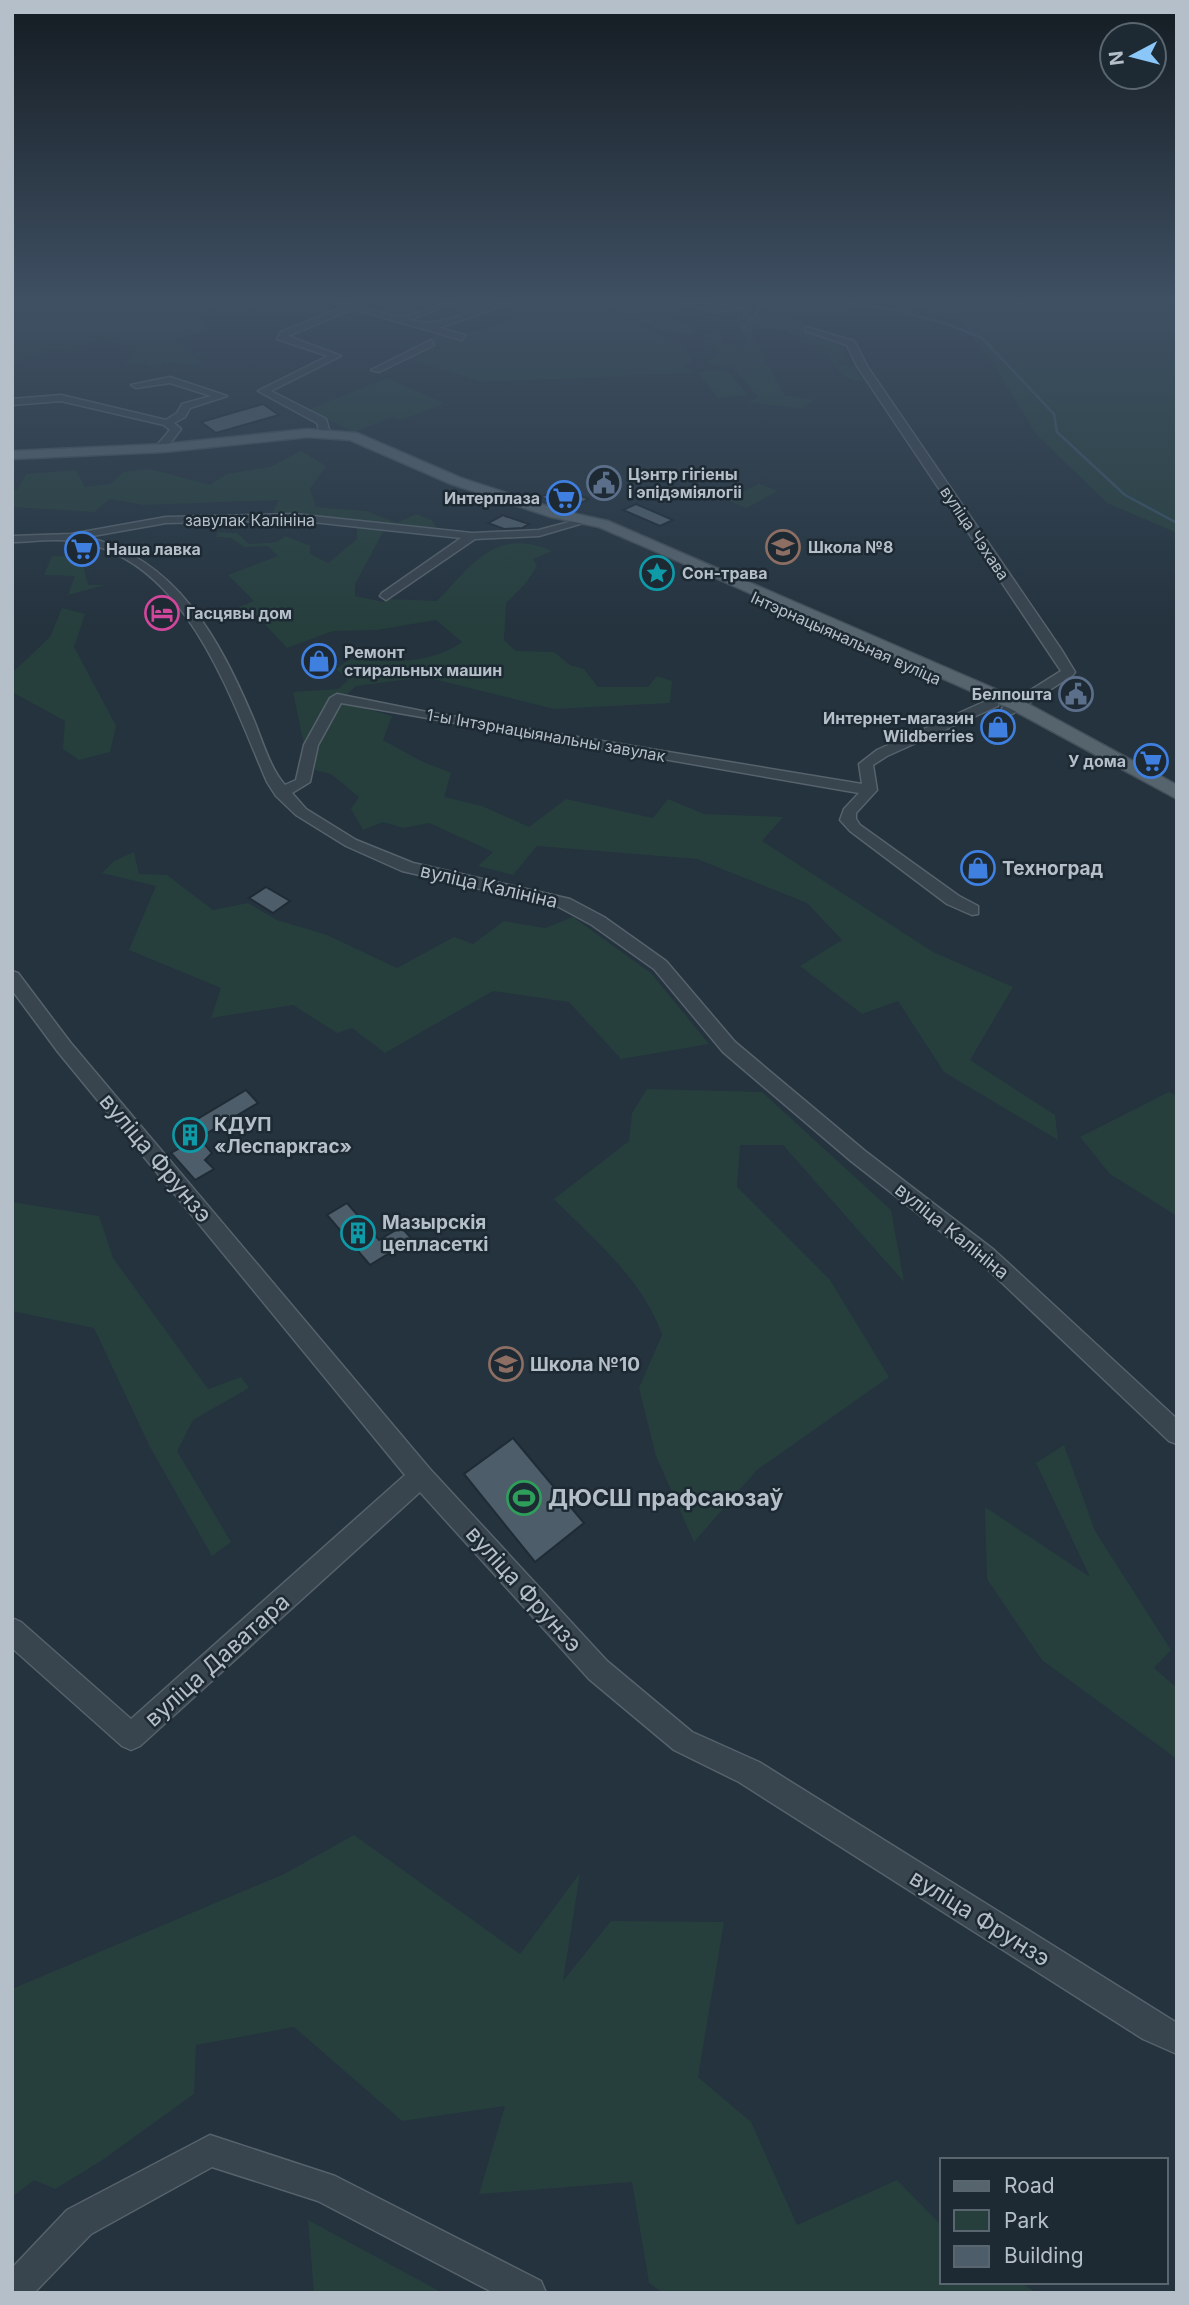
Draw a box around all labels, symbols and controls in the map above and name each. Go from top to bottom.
north arrow [1098,21,1168,91]
text: N [1104,49,1129,67]
public building icon: Цэнтр гігіены і эпідэміялогіі [585,464,623,502]
place label: Цэнтр гігіены і эпідэміялогіі [628,464,742,502]
supermarket icon: Интерплаза [545,479,583,517]
street label: вуліца Чэхава [936,482,1014,584]
place label: Интерплаза [444,488,540,508]
street label: завулак Калініна [185,510,315,530]
school or university icon: Школа №8 [764,528,802,566]
supermarket icon: Наша лавка [63,530,101,568]
place label: Школа №8 [808,537,893,557]
place label: Наша лавка [106,539,201,559]
place icon: Сон-трава [638,554,676,592]
place label: Сон-трава [682,563,767,583]
street label: Інтэрнацыянальная вуліца [748,587,944,689]
hotel icon: Гасцявы дом [143,594,181,632]
place label: Гасцявы дом [186,603,292,623]
shop icon: Ремонт стиральных машин [300,642,338,680]
place label: Ремонт стиральных машин [344,642,502,680]
public building icon: Белпошта [1057,675,1095,713]
place label: Белпошта [972,684,1052,704]
street label: 1-ы Інтэрнацыянальны завулак [425,704,667,766]
place label: Интернет-магазин Wildberries [823,708,974,746]
shop icon: Интернет-магазин Wildberries [979,708,1017,746]
supermarket icon: У дома [1132,742,1170,780]
place label: У дома [1068,751,1126,771]
shop icon: Техноград [959,849,997,887]
place label: Техноград [1002,857,1104,880]
street label: вуліца Калініна [418,859,560,913]
street label: вуліца Фрунзэ [94,1088,218,1228]
place label: КДУП «Леспаркгас» [214,1113,352,1158]
building icon: КДУП «Леспаркгас» [171,1116,209,1154]
street label: вуліца Калініна [890,1178,1014,1284]
place label: Мазырскія цепласеткі [382,1211,489,1256]
building icon: Мазырскія цепласеткі [339,1214,377,1252]
school or university icon: Школа №10 [487,1345,525,1383]
place label: Школа №10 [530,1353,640,1376]
sports icon: ДЮСШ прафсаюзаў [505,1479,543,1517]
place label: ДЮСШ прафсаюзаў [548,1484,783,1512]
street label: вуліца Фрунзэ [460,1520,588,1658]
street label: вуліца Даватара [139,1588,295,1732]
street label: вуліца Фрунзэ [905,1864,1055,1972]
legend [940,2158,1168,2284]
text: Road [1004,2173,1055,2198]
text: Park [1004,2208,1049,2233]
text: Building [1004,2243,1084,2268]

